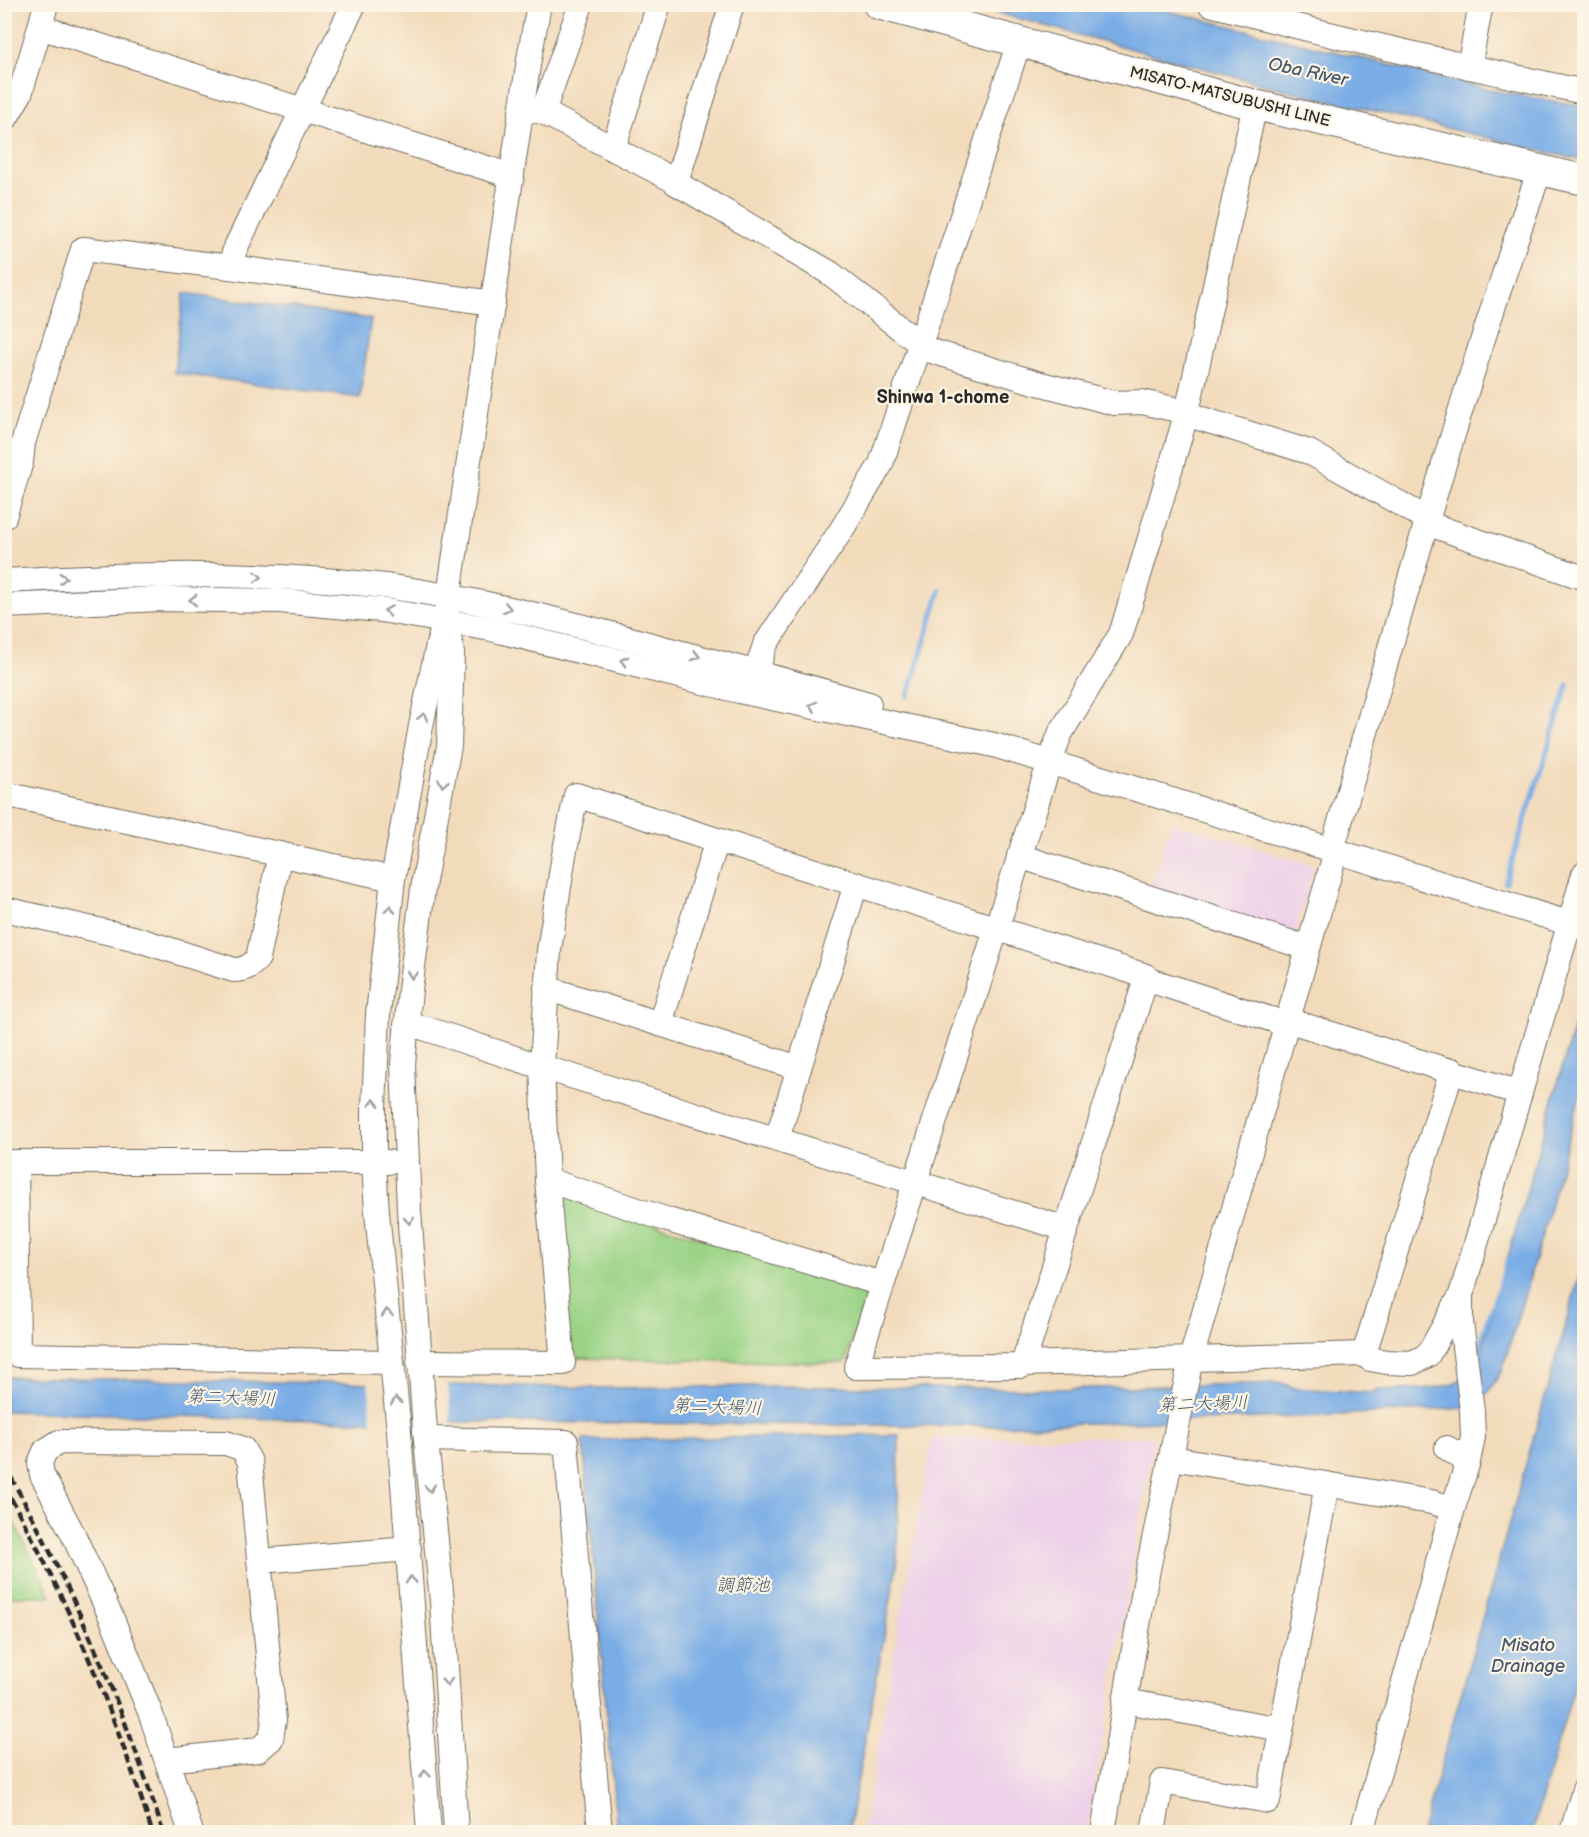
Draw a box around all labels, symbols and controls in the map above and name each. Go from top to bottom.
water label: Oba River [1266,53,1351,91]
street label: MISATO-MATSUBUSHI LINE [1128,63,1332,131]
district label: Shinwa 1-chome [877,387,1009,408]
one-way arrow [58,571,67,584]
one-way arrow [253,571,262,583]
one-way arrow [189,594,198,606]
one-way arrow [502,601,512,614]
one-way arrow [383,605,393,618]
one-way arrow [691,649,701,662]
one-way arrow [619,656,629,668]
one-way arrow [808,701,818,714]
one-way arrow [416,712,429,722]
one-way arrow [437,778,449,787]
one-way arrow [383,904,395,914]
one-way arrow [406,971,418,980]
one-way arrow [368,1099,381,1108]
one-way arrow [403,1216,416,1225]
one-way arrow [381,1308,394,1317]
water label: 第二大場川 [186,1386,276,1410]
water label: 第二大場川 [1158,1392,1248,1416]
water label: 第二大場川 [672,1395,762,1419]
one-way arrow [390,1397,403,1406]
one-way arrow [423,1483,436,1493]
one-way arrow [405,1575,418,1584]
water label: 調節池 [716,1575,771,1596]
water label: Misato Drainage [1491,1635,1565,1677]
one-way arrow [440,1678,453,1687]
one-way arrow [419,1770,432,1779]

